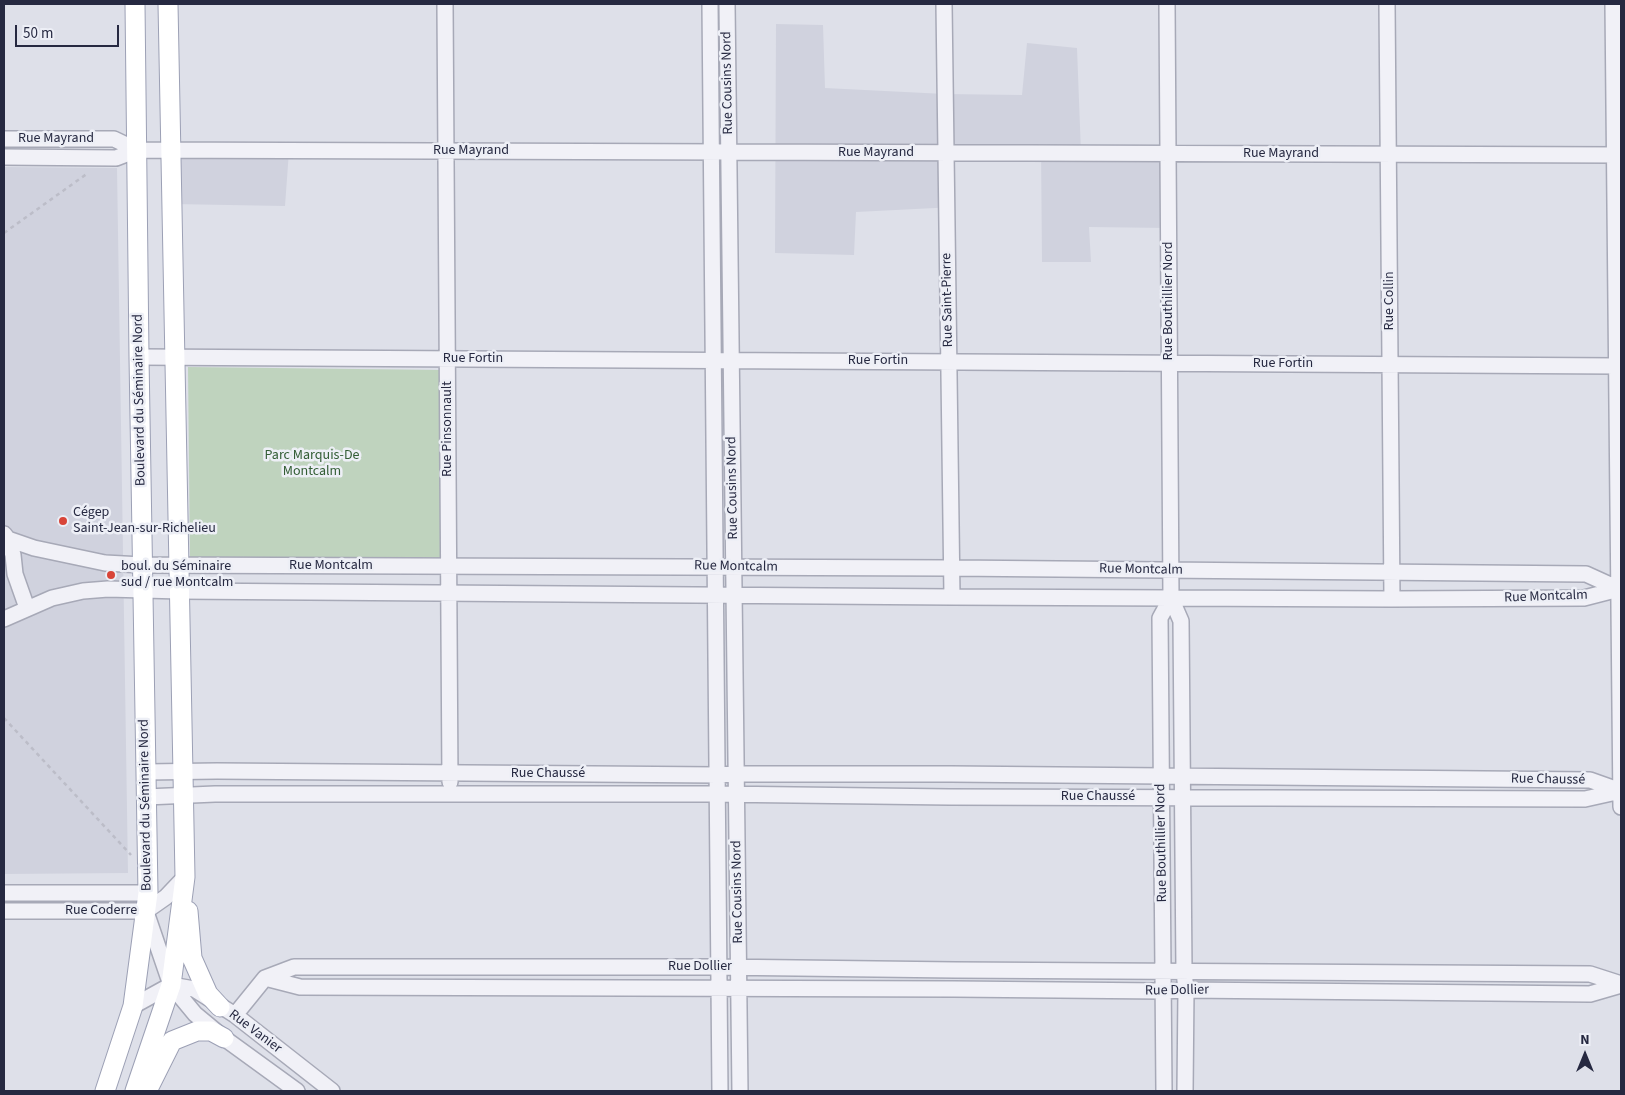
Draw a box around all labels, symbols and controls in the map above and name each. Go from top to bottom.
scale bar [18,15,121,47]
text: 50 m [23,23,53,44]
street label: Rue Cousins Nord [719,31,737,135]
street label: Rue Mayrand [18,131,94,147]
street label: Rue Mayrand [433,143,509,159]
street label: Rue Mayrand [838,145,914,161]
street label: Rue Mayrand [1243,146,1319,162]
street label: Rue Bouthillier Nord [1161,242,1177,360]
street label: Rue Saint-Pierre [939,253,957,347]
street label: Rue Collin [1382,271,1398,331]
street label: Boulevard du Séminaire Nord [130,314,150,486]
street label: Rue Fortin [443,351,503,367]
street label: Rue Fortin [848,353,908,369]
street label: Rue Fortin [1253,356,1313,372]
street label: Rue Pinsonnault [440,381,456,477]
street label: Rue Cousins Nord [724,436,742,540]
park label: Parc Marquis-De Montcalm [265,448,359,481]
place label: Cégep Saint-Jean-sur-Richelieu [73,505,216,538]
marker: Cégep Saint-Jean-sur-Richelieu [57,515,69,527]
street label: Rue Montcalm [289,558,373,574]
street label: Rue Montcalm [694,558,778,576]
place label: boul. du Séminaire sud / rue Montcalm [121,559,233,592]
street label: Rue Montcalm [1099,561,1183,579]
marker: boul. du Séminaire sud / rue Montcalm [105,569,117,581]
street label: Rue Montcalm [1504,587,1588,607]
street label: Boulevard du Séminaire Nord [136,719,156,891]
street label: Rue Chaussé [511,766,585,782]
street label: Rue Chaussé [1511,771,1585,789]
street label: Rue Bouthillier Nord [1153,783,1171,903]
street label: Rue Chaussé [1061,789,1135,805]
street label: Rue Cousins Nord [729,840,747,944]
street label: Rue Coderre [65,903,137,919]
street label: Rue Dollier [668,959,732,975]
street label: Rue Dollier [1145,982,1209,1000]
street label: Rue Vanier [225,1007,285,1057]
north arrow [1560,1030,1610,1080]
text: N [1580,1030,1590,1050]

